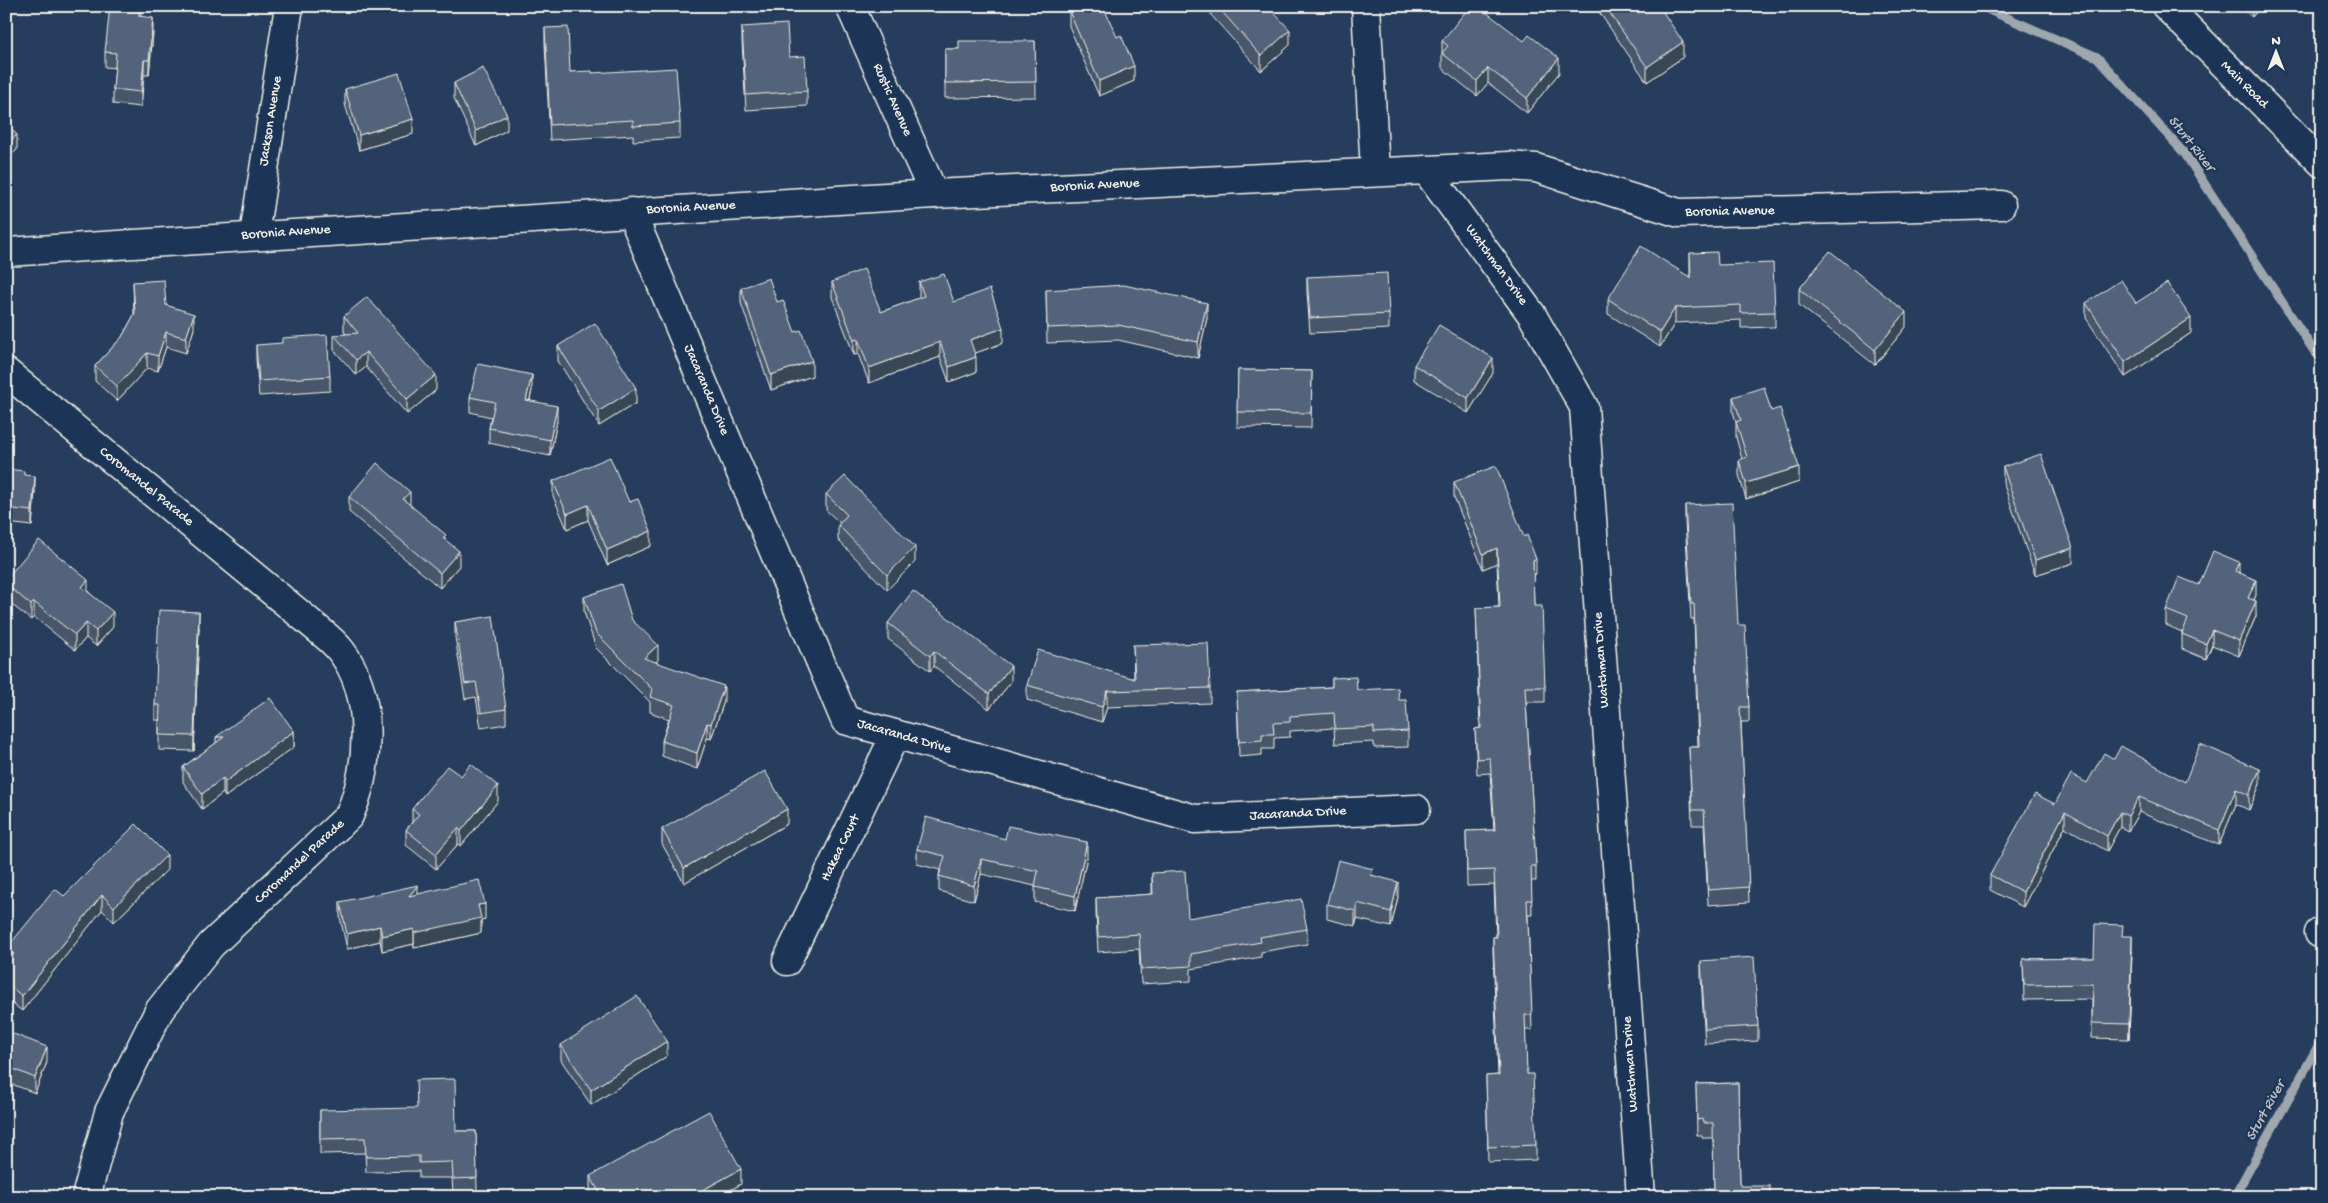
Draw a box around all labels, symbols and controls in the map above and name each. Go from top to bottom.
north arrow [2250,28,2300,78]
text: N [2271,33,2281,50]
street label: Main Road [2216,57,2273,114]
street label: Rustic Avenue [868,61,916,140]
street label: Jackson Avenue [256,74,287,167]
water label: Sturt River [2164,112,2220,178]
street label: Boronia Avenue [1049,175,1141,197]
street label: Boronia Avenue [645,197,737,219]
street label: Boronia Avenue [1684,203,1776,221]
street label: Boronia Avenue [240,221,332,245]
street label: Watchman Drive [1461,221,1532,309]
street label: Jacaranda Drive [679,342,733,439]
street label: Coromandel Parade [95,444,197,531]
street label: Watchman Drive [1590,611,1614,708]
street label: Jacaranda Drive [855,715,954,759]
street label: Jacaranda Drive [1249,803,1348,825]
street label: Hakea Court [817,811,865,884]
street label: Coromandel Parade [251,815,349,908]
street label: Watchman Drive [1619,1015,1643,1112]
water label: Sturt River [2242,1075,2291,1144]

